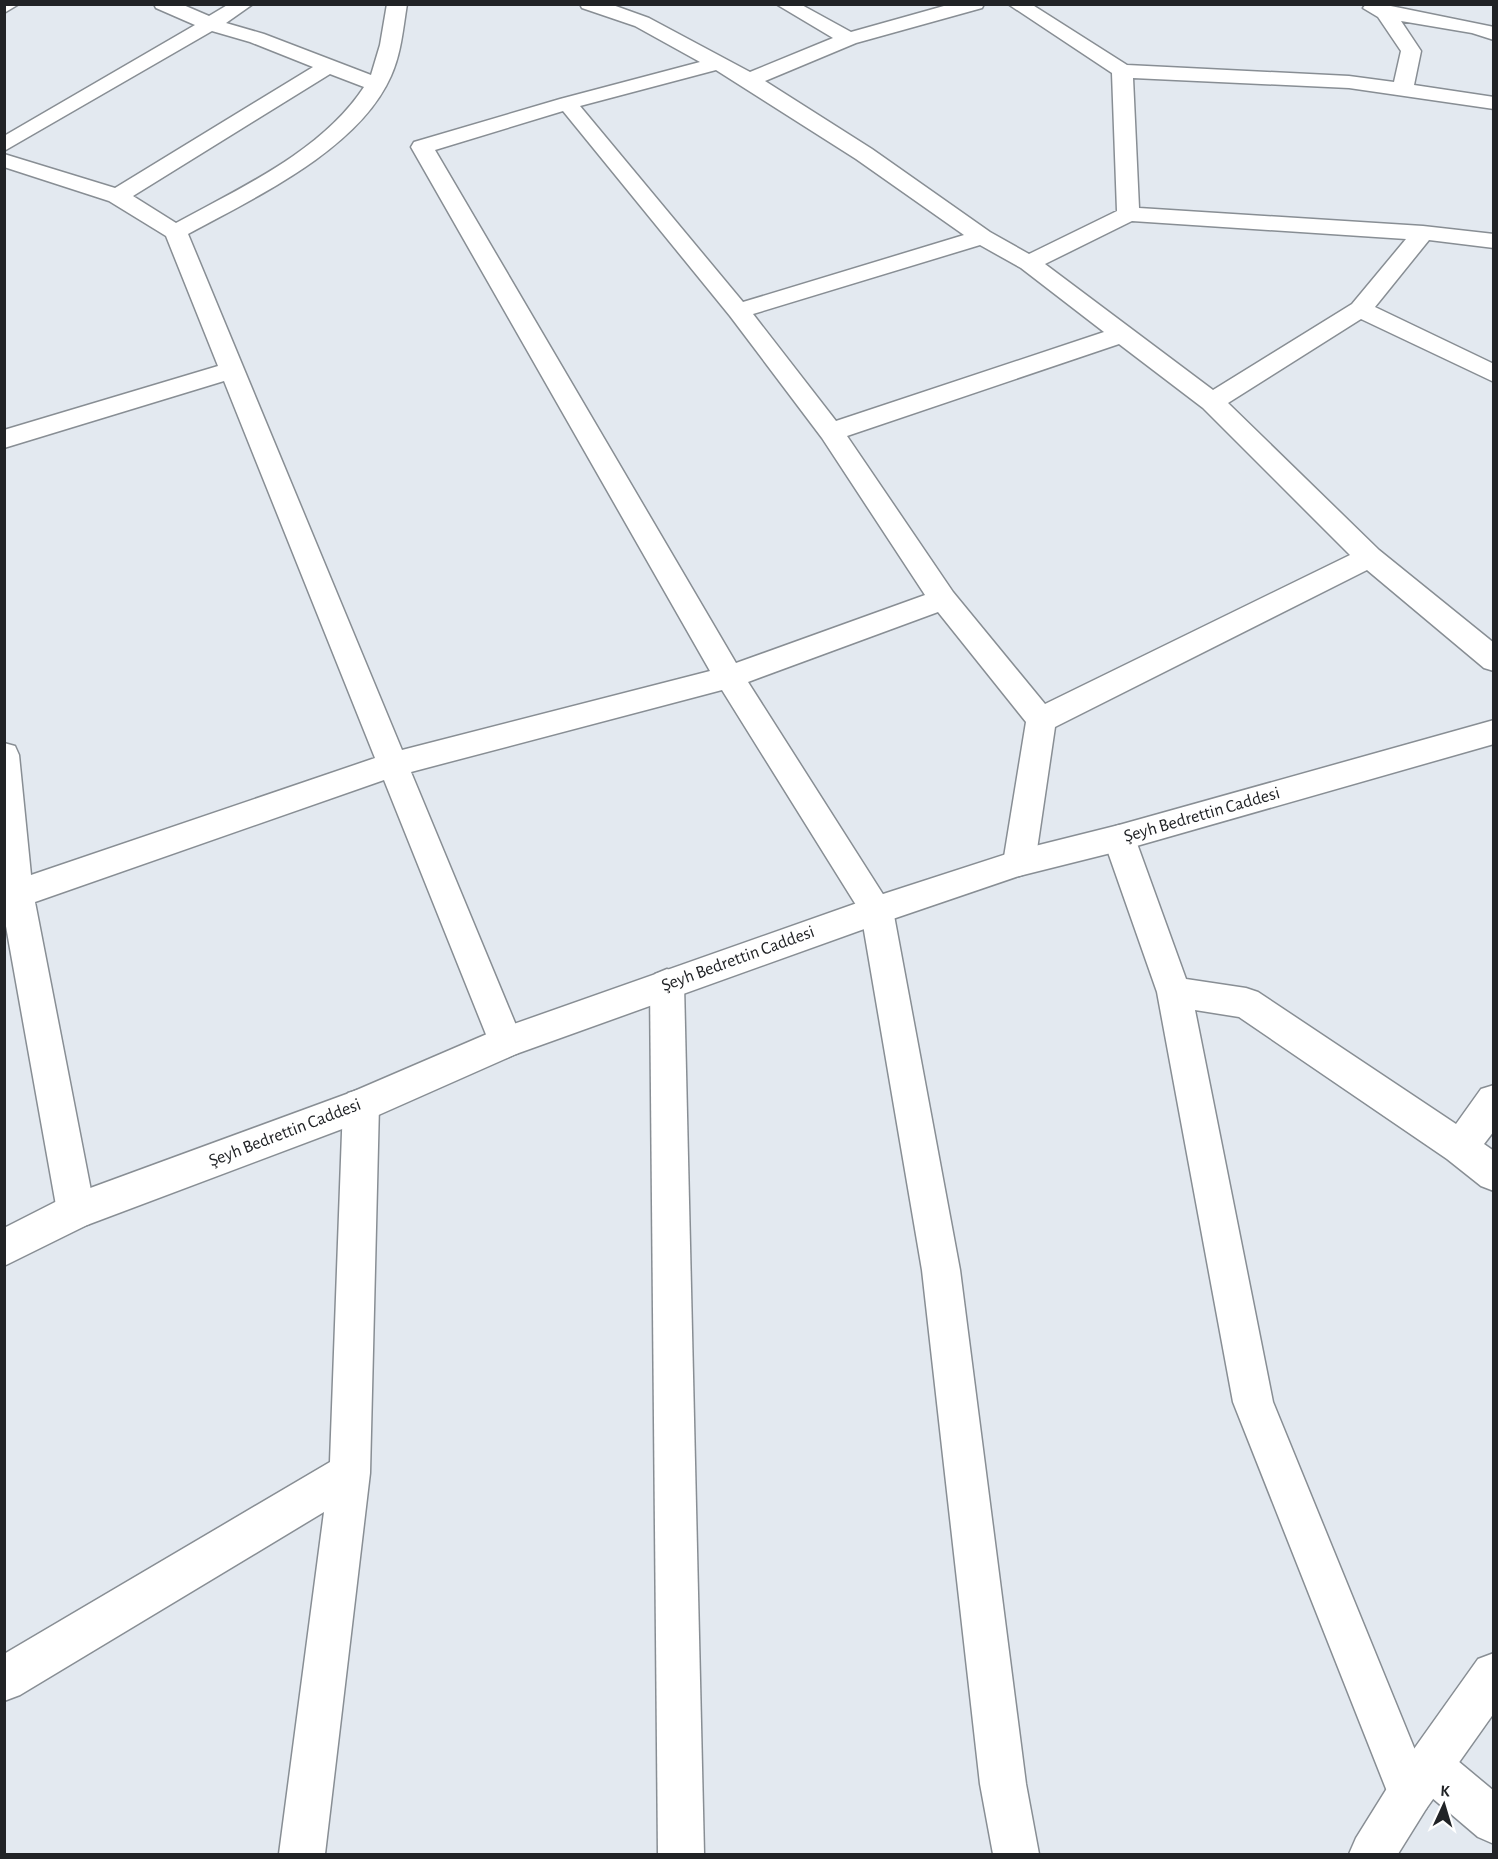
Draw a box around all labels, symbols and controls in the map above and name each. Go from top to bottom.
street label: Şeyh Bedrettin Caddesi [1122,784,1282,846]
street label: Şeyh Bedrettin Caddesi [659,923,817,995]
street label: Şeyh Bedrettin Caddesi [206,1096,364,1170]
north arrow [1414,1775,1474,1835]
text: K [1440,1783,1451,1799]

